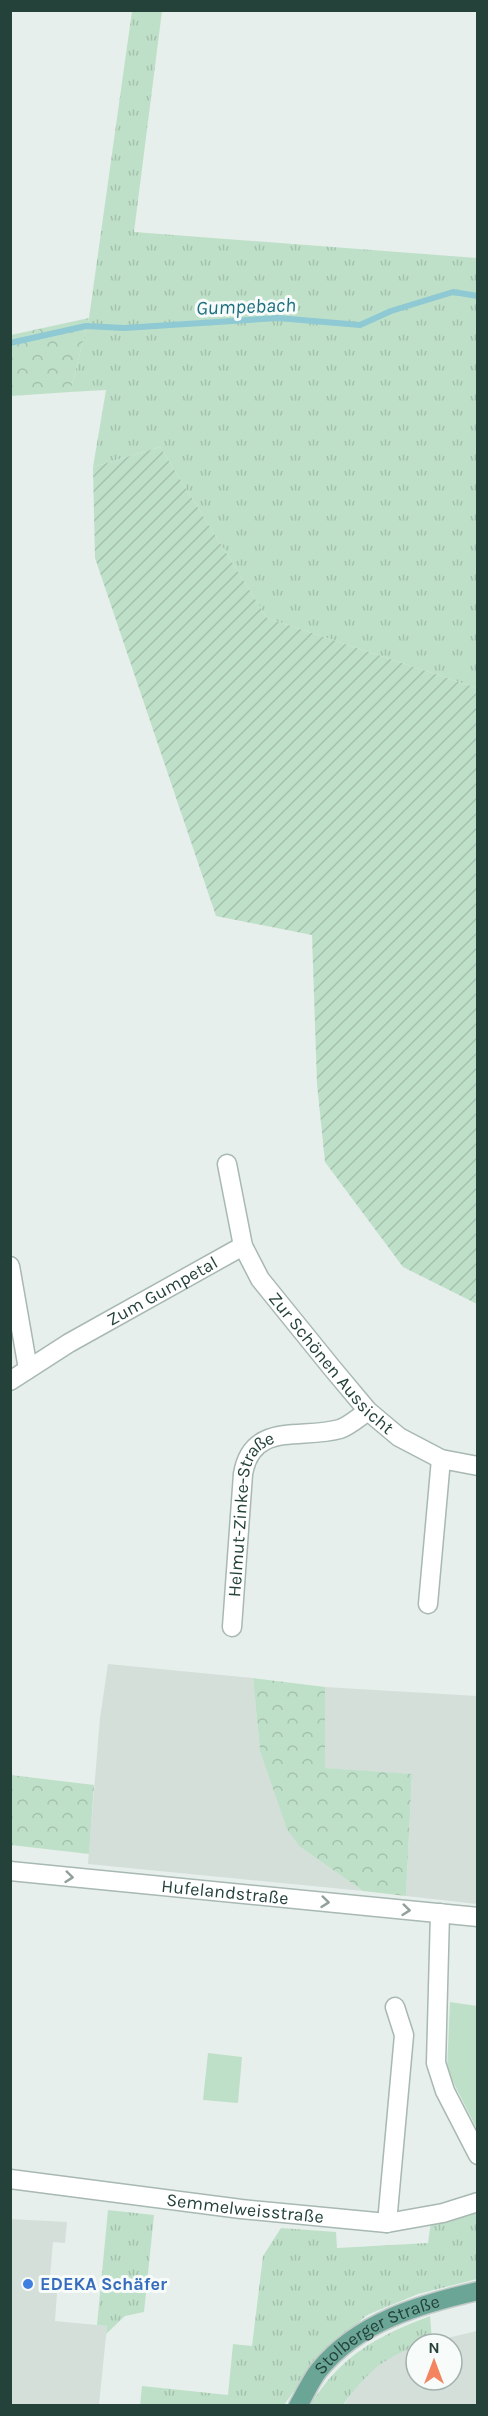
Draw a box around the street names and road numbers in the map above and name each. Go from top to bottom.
street label: Zum Gumpetal [103,1251,222,1331]
street label: Zur Schönen Aussicht [264,1287,398,1439]
street label: Helmut-Zinke-Straße [223,1427,277,1598]
street label: Hufelandstraße [160,1875,290,1909]
street label: Semmelweisstraße [165,2188,325,2228]
street label: Stolberger Straße [309,2290,442,2379]

